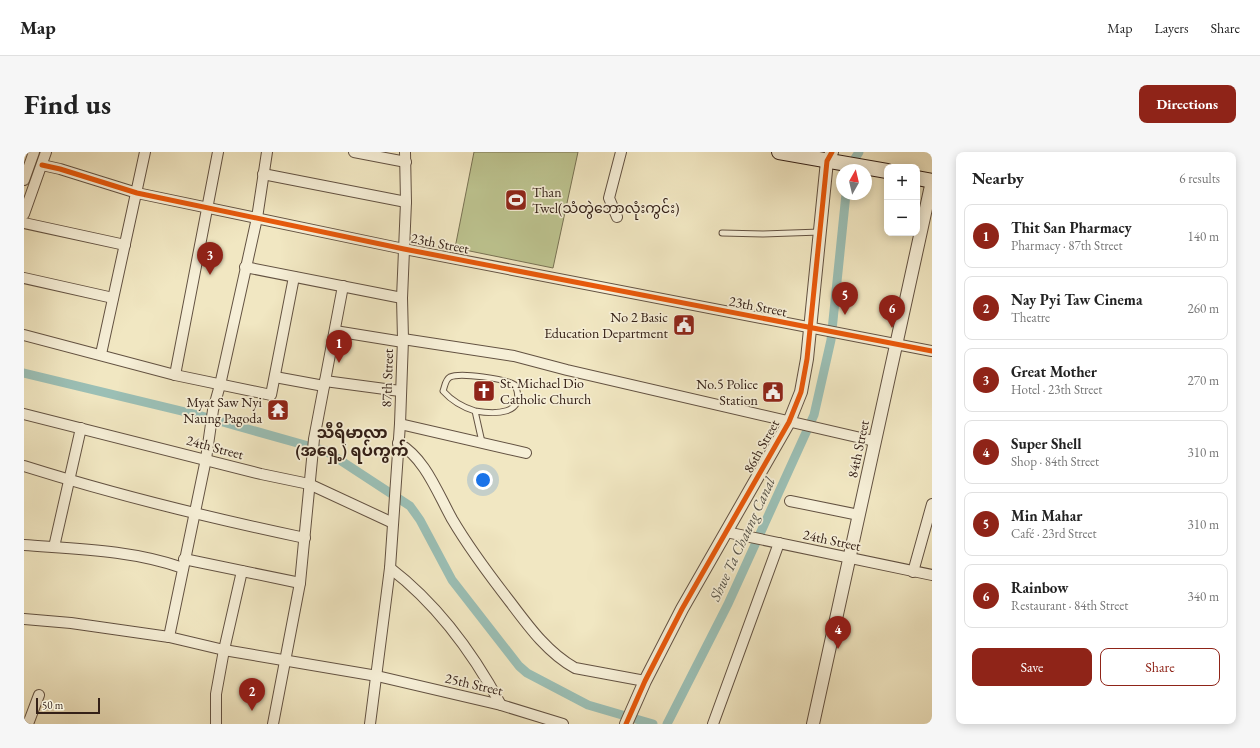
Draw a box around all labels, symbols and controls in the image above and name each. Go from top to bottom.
text: Map [20,15,56,40]
text: Map [1107,19,1132,37]
text: Layers [1154,19,1189,37]
text: Share [1211,19,1240,37]
button: Directions [1139,85,1236,123]
text: Find us [24,86,111,122]
north arrow [836,164,872,200]
map controls [884,164,920,236]
button: + [884,164,920,200]
text: Nearby [972,167,1024,189]
text: 6 results [1179,170,1220,187]
place label: Than Twel(သံတွဲဘောလုံးကွင်း) [532,183,679,220]
sports icon: Than Twel(သံတွဲဘောလုံးကွင်း) [503,187,529,213]
button: − [884,200,920,236]
text: Thit San Pharmacy [1011,218,1132,237]
text: 1 [983,228,989,245]
text: 140 m [1188,228,1219,245]
street label: 23th Street [410,229,471,258]
text: Pharmacy · 87th Street [1011,237,1123,254]
pin: 3 [197,242,223,275]
pin: 5 [832,282,858,315]
text: Nay Pyi Taw Cinema [1011,290,1143,309]
street label: 23th Street [728,292,789,321]
pin: 6 [879,295,905,328]
text: 2 [983,300,989,317]
text: 260 m [1188,300,1219,317]
place label: No 2 Basic Education Department [544,308,669,342]
text: Theatre [1011,309,1050,326]
public building icon: No 2 Basic Education Department [671,312,697,338]
pin: 1 [326,330,352,363]
street label: 87th Street [377,348,397,408]
text: Great Mother [1011,362,1097,381]
text: 3 [983,372,989,389]
text: 270 m [1188,372,1219,389]
place label: St. Michael Dio Catholic Church [500,374,591,408]
place label: No.5 Police Station [696,375,759,409]
church icon: St. Michael Dio Catholic Church [471,378,497,404]
public building icon: No.5 Police Station [760,379,786,405]
text: Hotel · 23th Street [1011,381,1102,398]
place label: Myat Saw Nyi Naung Pagoda [183,393,263,427]
temple icon: Myat Saw Nyi Naung Pagoda [265,397,291,423]
street label: 86th Street [739,415,783,476]
street label: 84th Street [843,418,873,480]
district label: သီရိမာလာ (အရှေ့) ရပ်ကွက် [296,421,409,464]
street label: 24th Street [184,431,246,463]
text: Super Shell [1011,434,1082,453]
text: 4 [983,444,989,461]
text: 310 m [1188,444,1219,461]
text: Shop · 84th Street [1011,453,1099,470]
your location [473,470,493,490]
water label: Shwe Ta Chaung Canal [705,473,779,605]
text: Min Mahar [1011,506,1082,525]
text: 5 [983,516,989,533]
text: 310 m [1188,516,1219,533]
street label: 24th Street [801,525,863,555]
text: Café · 23rd Street [1011,525,1097,542]
text: Rainbow [1011,578,1068,597]
text: 6 [983,588,989,605]
text: 340 m [1188,588,1219,605]
text: Restaurant · 84th Street [1011,597,1128,614]
pin: 4 [825,616,851,649]
button: Save [972,648,1092,686]
button: Share [1100,648,1220,686]
street label: 25th Street [443,669,505,699]
pin: 2 [239,678,265,711]
scale bar [36,696,100,715]
text: 50 m [42,698,63,712]

